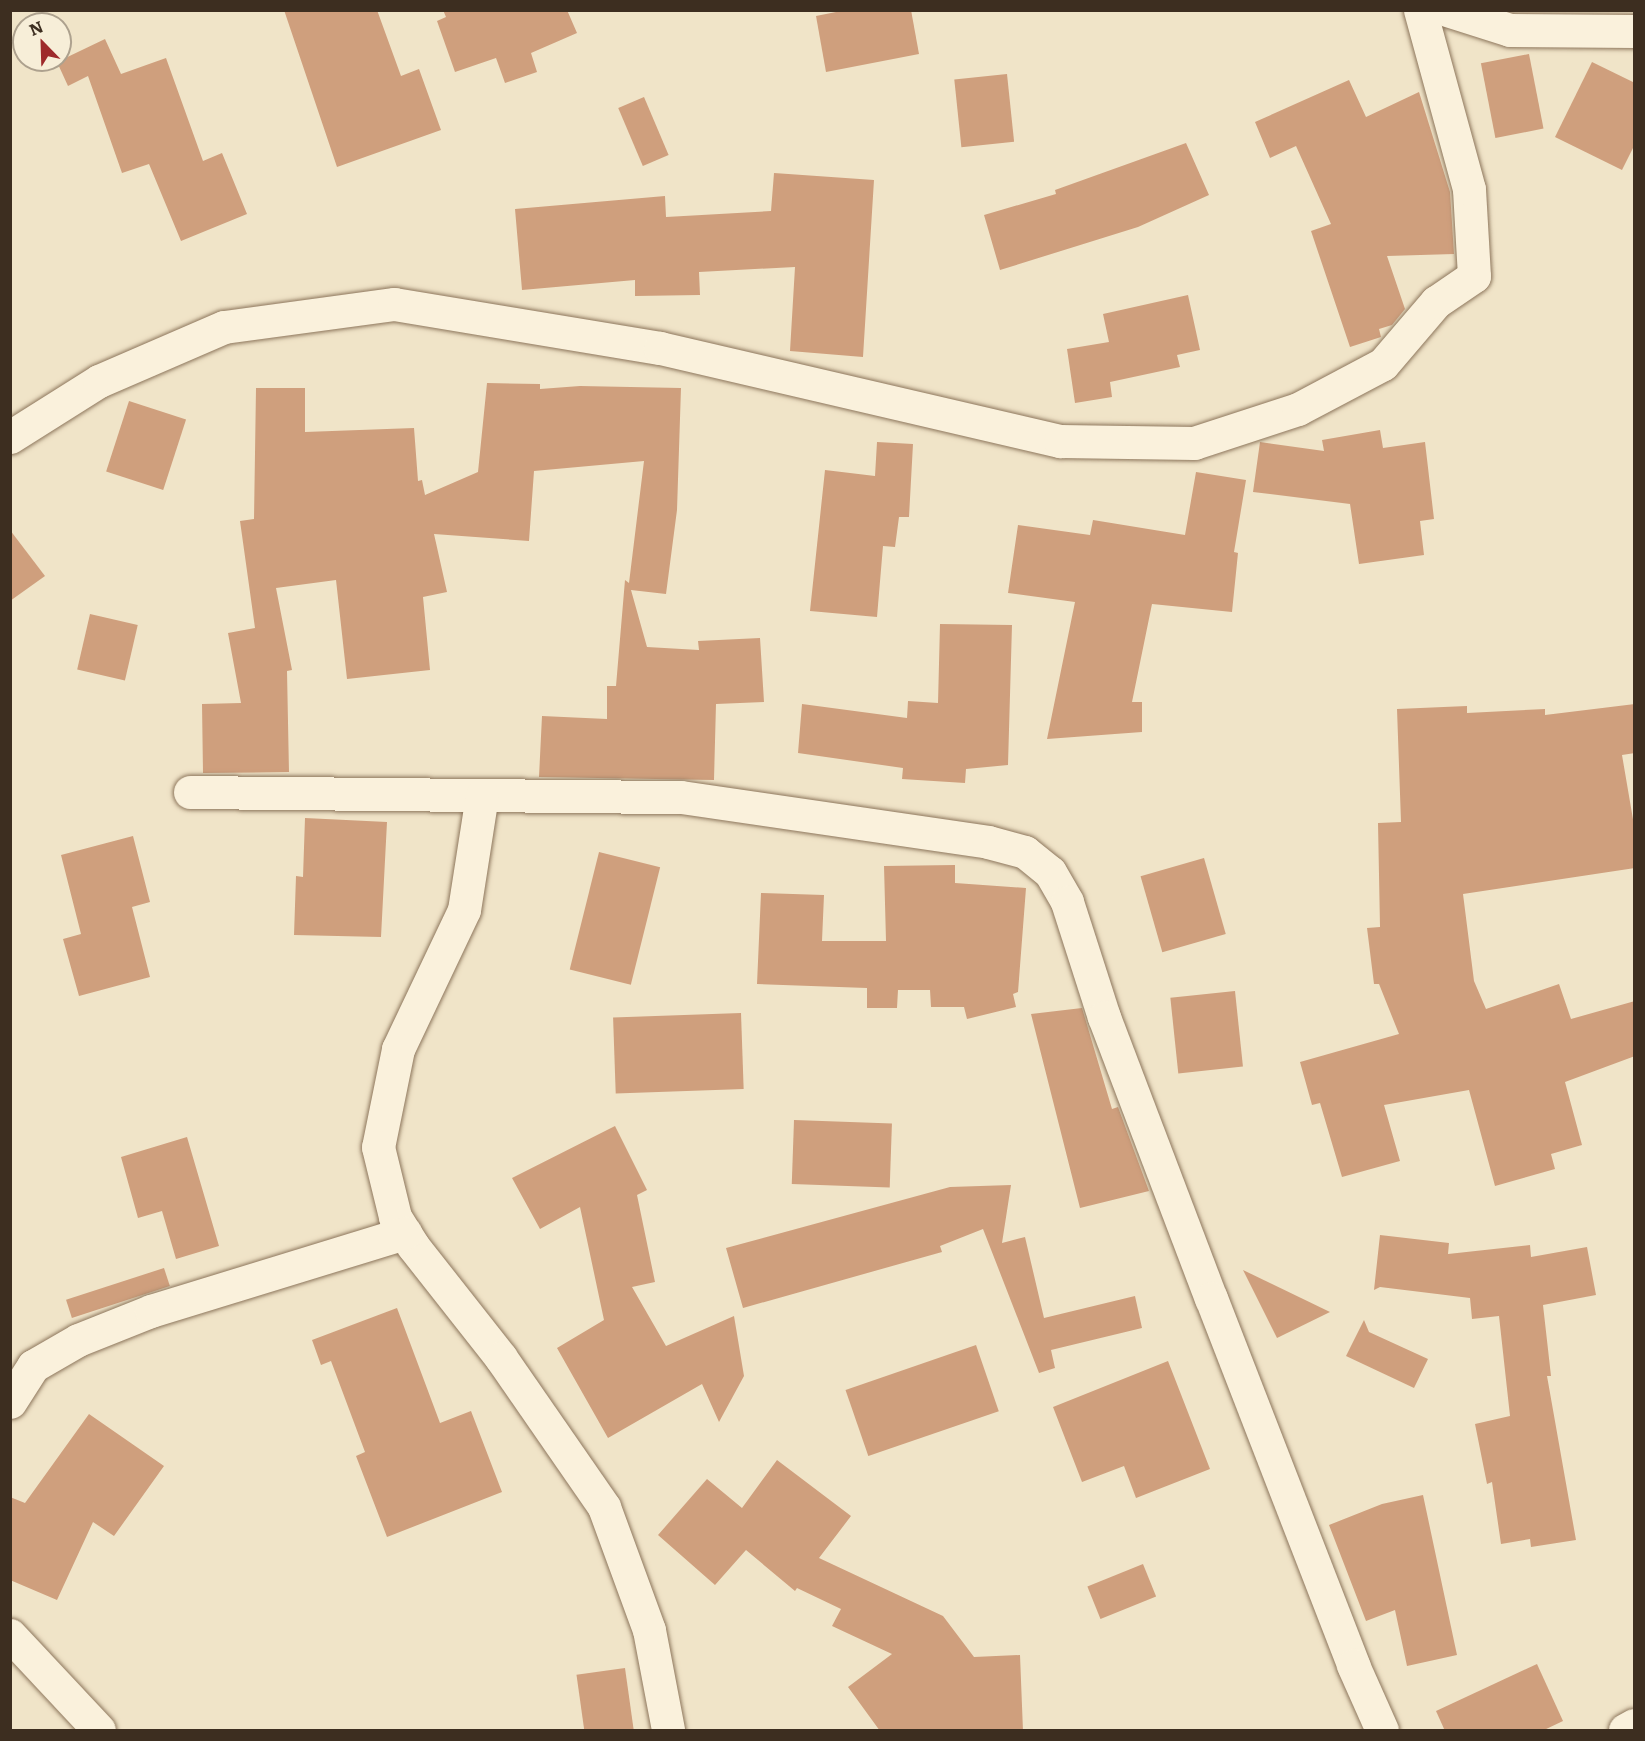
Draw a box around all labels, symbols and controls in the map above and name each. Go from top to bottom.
north arrow [12,12,72,72]
text: N [25,14,47,41]

